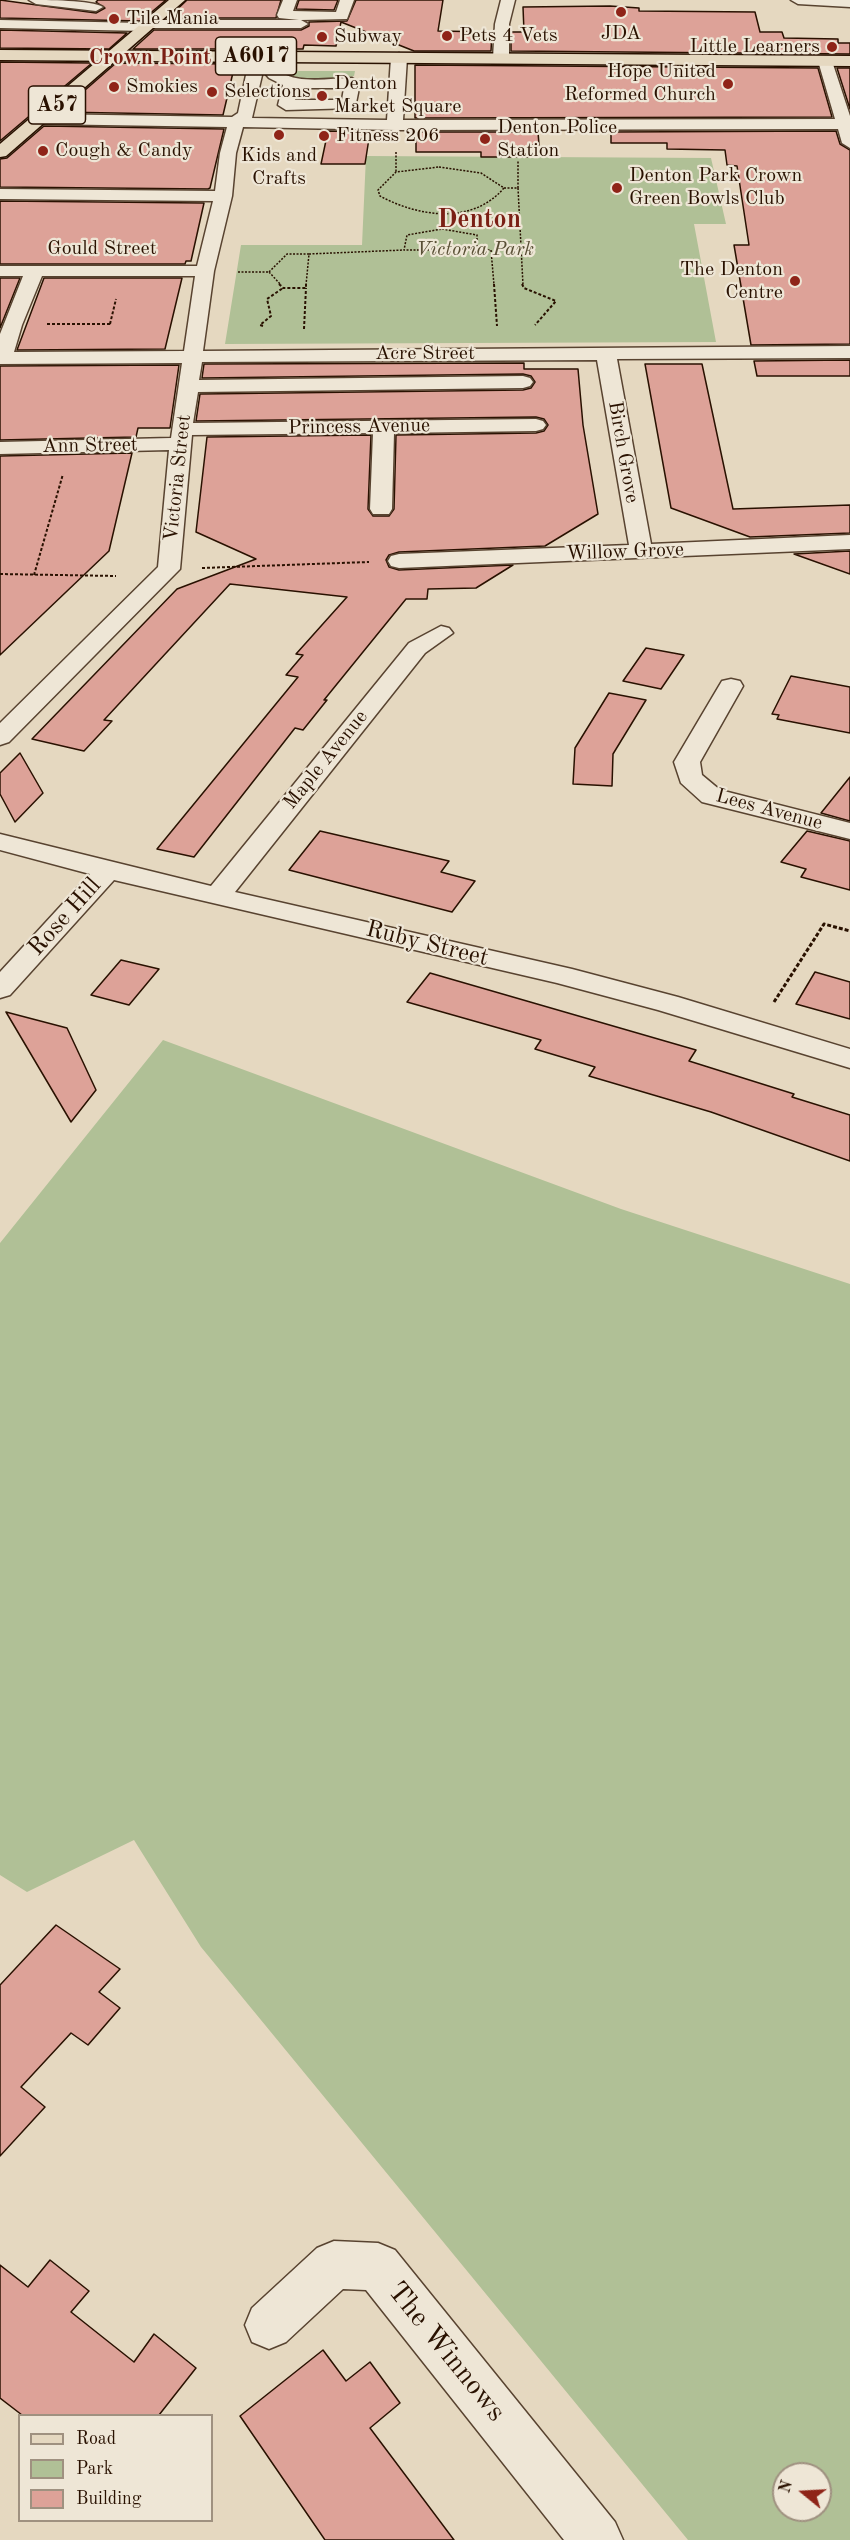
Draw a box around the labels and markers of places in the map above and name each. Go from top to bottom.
marker: JDA [614,5,628,19]
place label: Tile Mania [126,7,219,31]
marker: Tile Mania [107,12,121,26]
place label: JDA [601,22,641,46]
place label: Pets 4 Vets [459,24,558,48]
place label: Subway [334,25,402,49]
marker: Pets 4 Vets [440,29,454,43]
marker: Subway [315,30,329,44]
place label: Little Learners [689,35,820,59]
marker: Little Learners [825,40,839,54]
place label: Hope United Reformed Church [564,60,716,107]
place label: Denton Market Square [334,72,461,119]
place label: Smokies [126,75,198,99]
marker: Hope United Reformed Church [721,77,735,91]
marker: Smokies [107,80,121,94]
place label: Selections [224,80,311,104]
marker: Selections [205,85,219,99]
marker: Denton Market Square [315,89,329,103]
place label: Denton Police Station [497,116,617,163]
place label: Fitness 206 [336,124,440,148]
marker: Kids and Crafts [272,128,286,142]
marker: Fitness 206 [317,129,331,143]
marker: Denton Police Station [478,132,492,146]
place label: Cough & Candy [55,139,193,163]
marker: Cough & Candy [36,144,50,158]
place label: Kids and Crafts [241,144,317,191]
place label: Denton Park Crown Green Bowls Club [629,164,802,211]
marker: Denton Park Crown Green Bowls Club [610,181,624,195]
place label: The Denton Centre [680,258,783,305]
marker: The Denton Centre [788,274,802,288]

